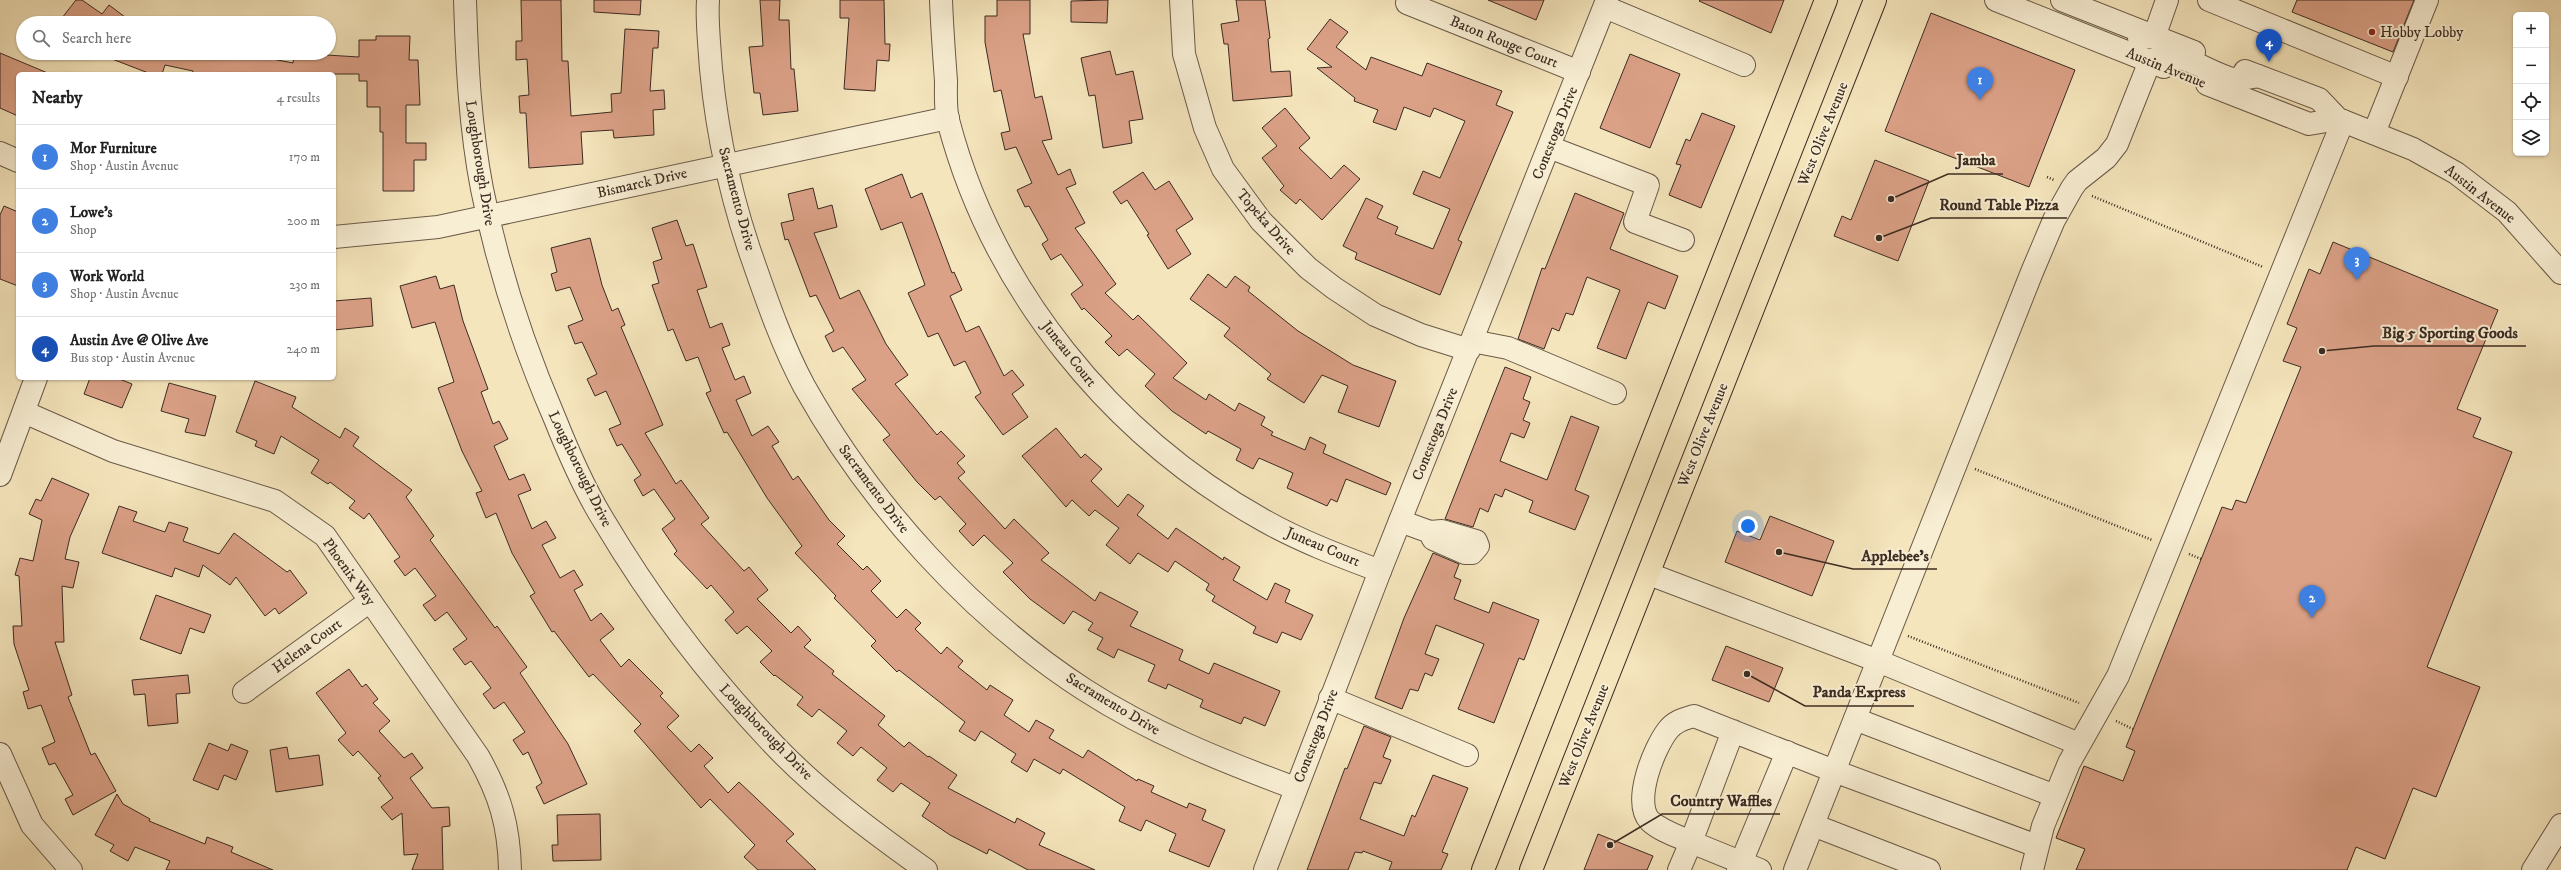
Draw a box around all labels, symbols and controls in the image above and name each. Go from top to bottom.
street label: Baton Rouge Court [1447,12,1561,72]
map controls [2513,12,2549,156]
button: + [2513,12,2549,48]
search box [16,16,336,60]
place label: Hobby Lobby [2380,23,2464,42]
icon: search [30,27,52,49]
marker: Hobby Lobby [2367,27,2377,37]
text: Search here [62,29,131,48]
pin: 4 [2256,29,2282,62]
street label: Austin Avenue [2123,43,2209,93]
button: − [2513,48,2549,84]
pin: 1 [1967,67,1993,100]
street label: West Olive Avenue [1793,79,1852,190]
street label: Conestoga Drive [1528,84,1582,182]
button: locate [2513,84,2549,120]
text: Nearby [32,87,82,109]
text: 4 results [277,90,320,106]
street label: Loughborough Drive [461,99,499,227]
button: layers [2513,120,2549,156]
text: Mor Furniture [70,139,157,158]
street label: Sacramento Drive [714,145,760,253]
callout: Jamba [1948,146,2003,174]
text: 1 [43,149,47,165]
text: 170 m [289,149,320,165]
text: Jamba [1954,150,1997,170]
text: Shop · Austin Avenue [70,158,179,174]
street label: Austin Avenue [2441,160,2519,228]
street label: Bismarck Drive [595,163,689,203]
street label: Topeka Drive [1232,185,1300,259]
callout: Round Table Pizza [1931,190,2067,218]
text: Round Table Pizza [1939,195,2060,215]
text: Lowe's [70,203,113,222]
text: 2 [42,213,48,229]
text: 200 m [287,213,320,229]
text: Shop [70,222,96,238]
pin: 3 [2344,247,2370,280]
text: Work World [70,267,144,286]
text: 3 [43,277,47,293]
text: 230 m [289,277,320,293]
text: Shop · Austin Avenue [70,286,179,302]
street label: Juneau Court [1036,316,1101,391]
callout: Big 5 Sporting Goods [2374,318,2526,346]
text: Big 5 Sporting Goods [2382,323,2519,343]
text: Austin Ave @ Olive Ave [70,331,208,350]
text: 4 [41,341,49,357]
text: 240 m [287,341,320,357]
text: Bus stop · Austin Avenue [70,350,195,366]
street label: West Olive Avenue [1673,380,1732,491]
street label: Conestoga Drive [1408,385,1462,483]
street label: Loughborough Drive [544,408,616,530]
street label: Sacramento Drive [834,441,914,537]
your location [1738,516,1758,536]
street label: Juneau Court [1281,522,1363,571]
street label: Phoenix Way [318,535,380,610]
callout: Applebee's [1853,541,1937,569]
text: Applebee's [1860,546,1929,566]
pin: 2 [2299,585,2325,618]
street label: Helena Court [268,614,346,678]
street label: Sacramento Drive [1062,668,1164,740]
callout: Panda Express [1805,678,1914,706]
street label: Loughborough Drive [715,680,817,784]
street label: West Olive Avenue [1554,681,1613,792]
text: Panda Express [1812,682,1906,702]
street label: Conestoga Drive [1289,687,1343,785]
callout: Country Waffles [1662,786,1780,814]
text: Country Waffles [1670,791,1773,811]

